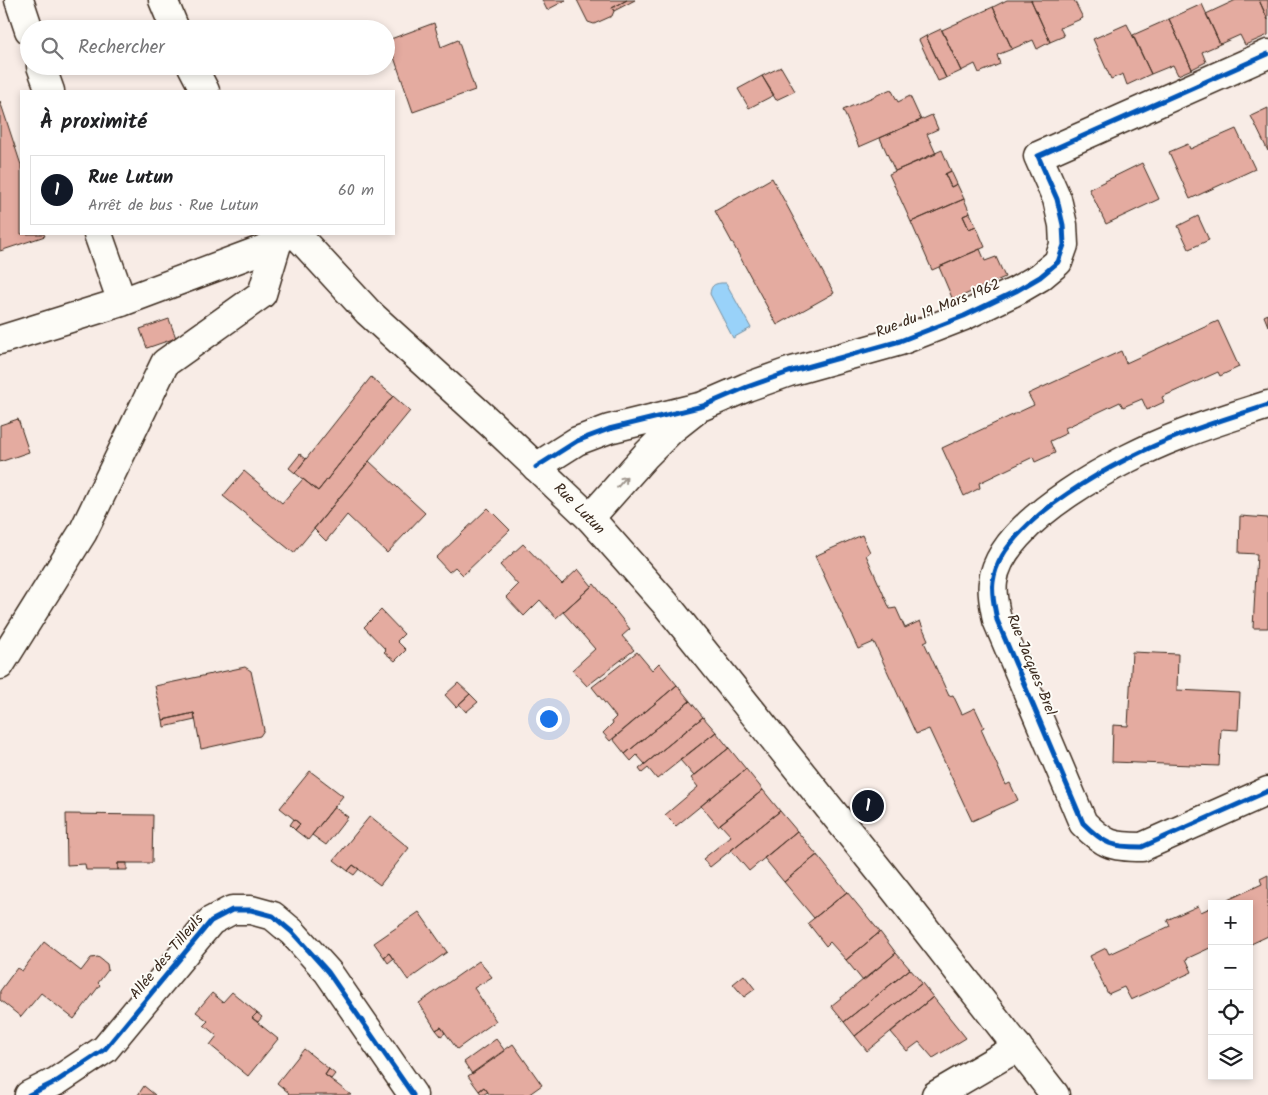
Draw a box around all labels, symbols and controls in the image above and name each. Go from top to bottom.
search box [20,20,395,75]
text: Rechercher [78,33,165,63]
icon: search [38,34,66,62]
text: À proximité [40,106,147,139]
text: Rue Lutun [88,163,173,193]
text: 1 [55,178,59,203]
text: 60 m [338,178,374,203]
text: Arrêt de bus · Rue Lutun [88,193,259,218]
street label: Rue du 19 Mars 1962 [872,273,1004,345]
one-way arrow [617,475,628,488]
street label: Rue Lutun [547,477,611,541]
street label: Rue Jacques Brel [1000,610,1062,720]
your location [536,706,562,732]
pin: 1 [852,787,884,825]
map controls [1208,900,1253,1080]
button: + [1208,900,1253,945]
street label: Allée des Tilleuls [124,908,210,1005]
button: − [1208,945,1253,990]
button: locate [1208,990,1253,1035]
button: layers [1208,1035,1253,1080]

